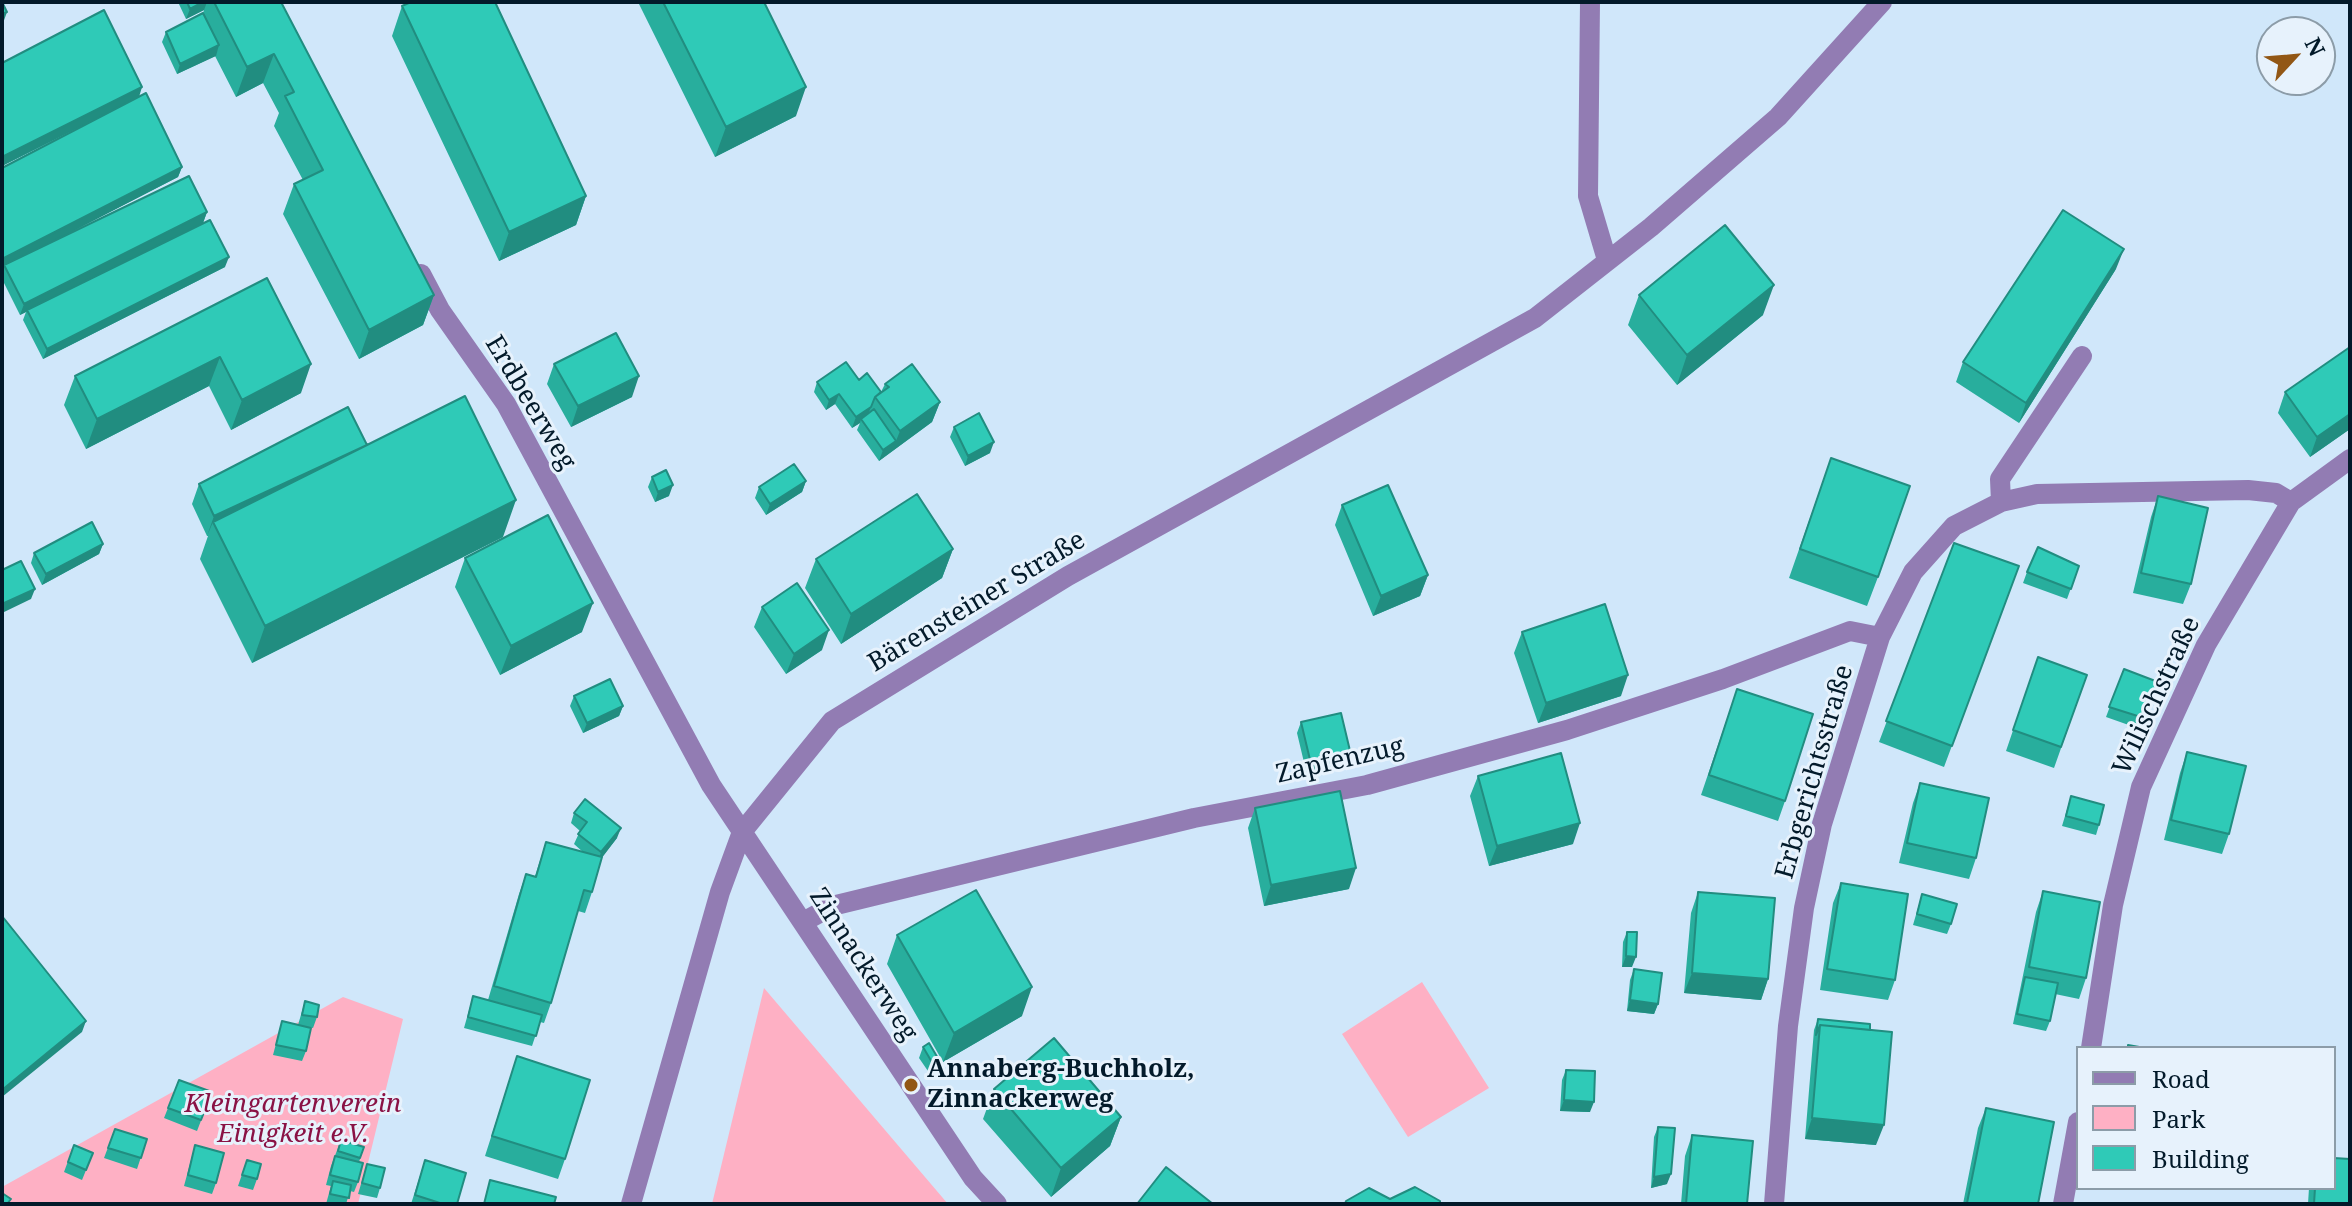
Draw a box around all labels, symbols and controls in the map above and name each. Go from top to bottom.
north arrow [2256,16,2336,96]
text: N [2298,32,2333,61]
street label: Erdbeerweg [478,330,582,476]
street label: Bärensteiner Straße [863,525,1091,679]
street label: Wilischstraße [2107,612,2207,780]
street label: Erbgerichtsstraße [1770,661,1860,883]
street label: Zapfenzug [1273,731,1407,791]
street label: Zinnackerweg [802,883,924,1047]
legend [2076,1046,2336,1190]
place label: Annaberg-Buchholz, Zinnackerweg [927,1054,1195,1116]
text: Road [2152,1062,2210,1095]
marker: Annaberg-Buchholz, Zinnackerweg [902,1076,920,1094]
park label: Kleingartenverein Einigkeit e.V. [185,1089,401,1150]
text: Park [2152,1102,2205,1135]
text: Building [2152,1142,2249,1175]

